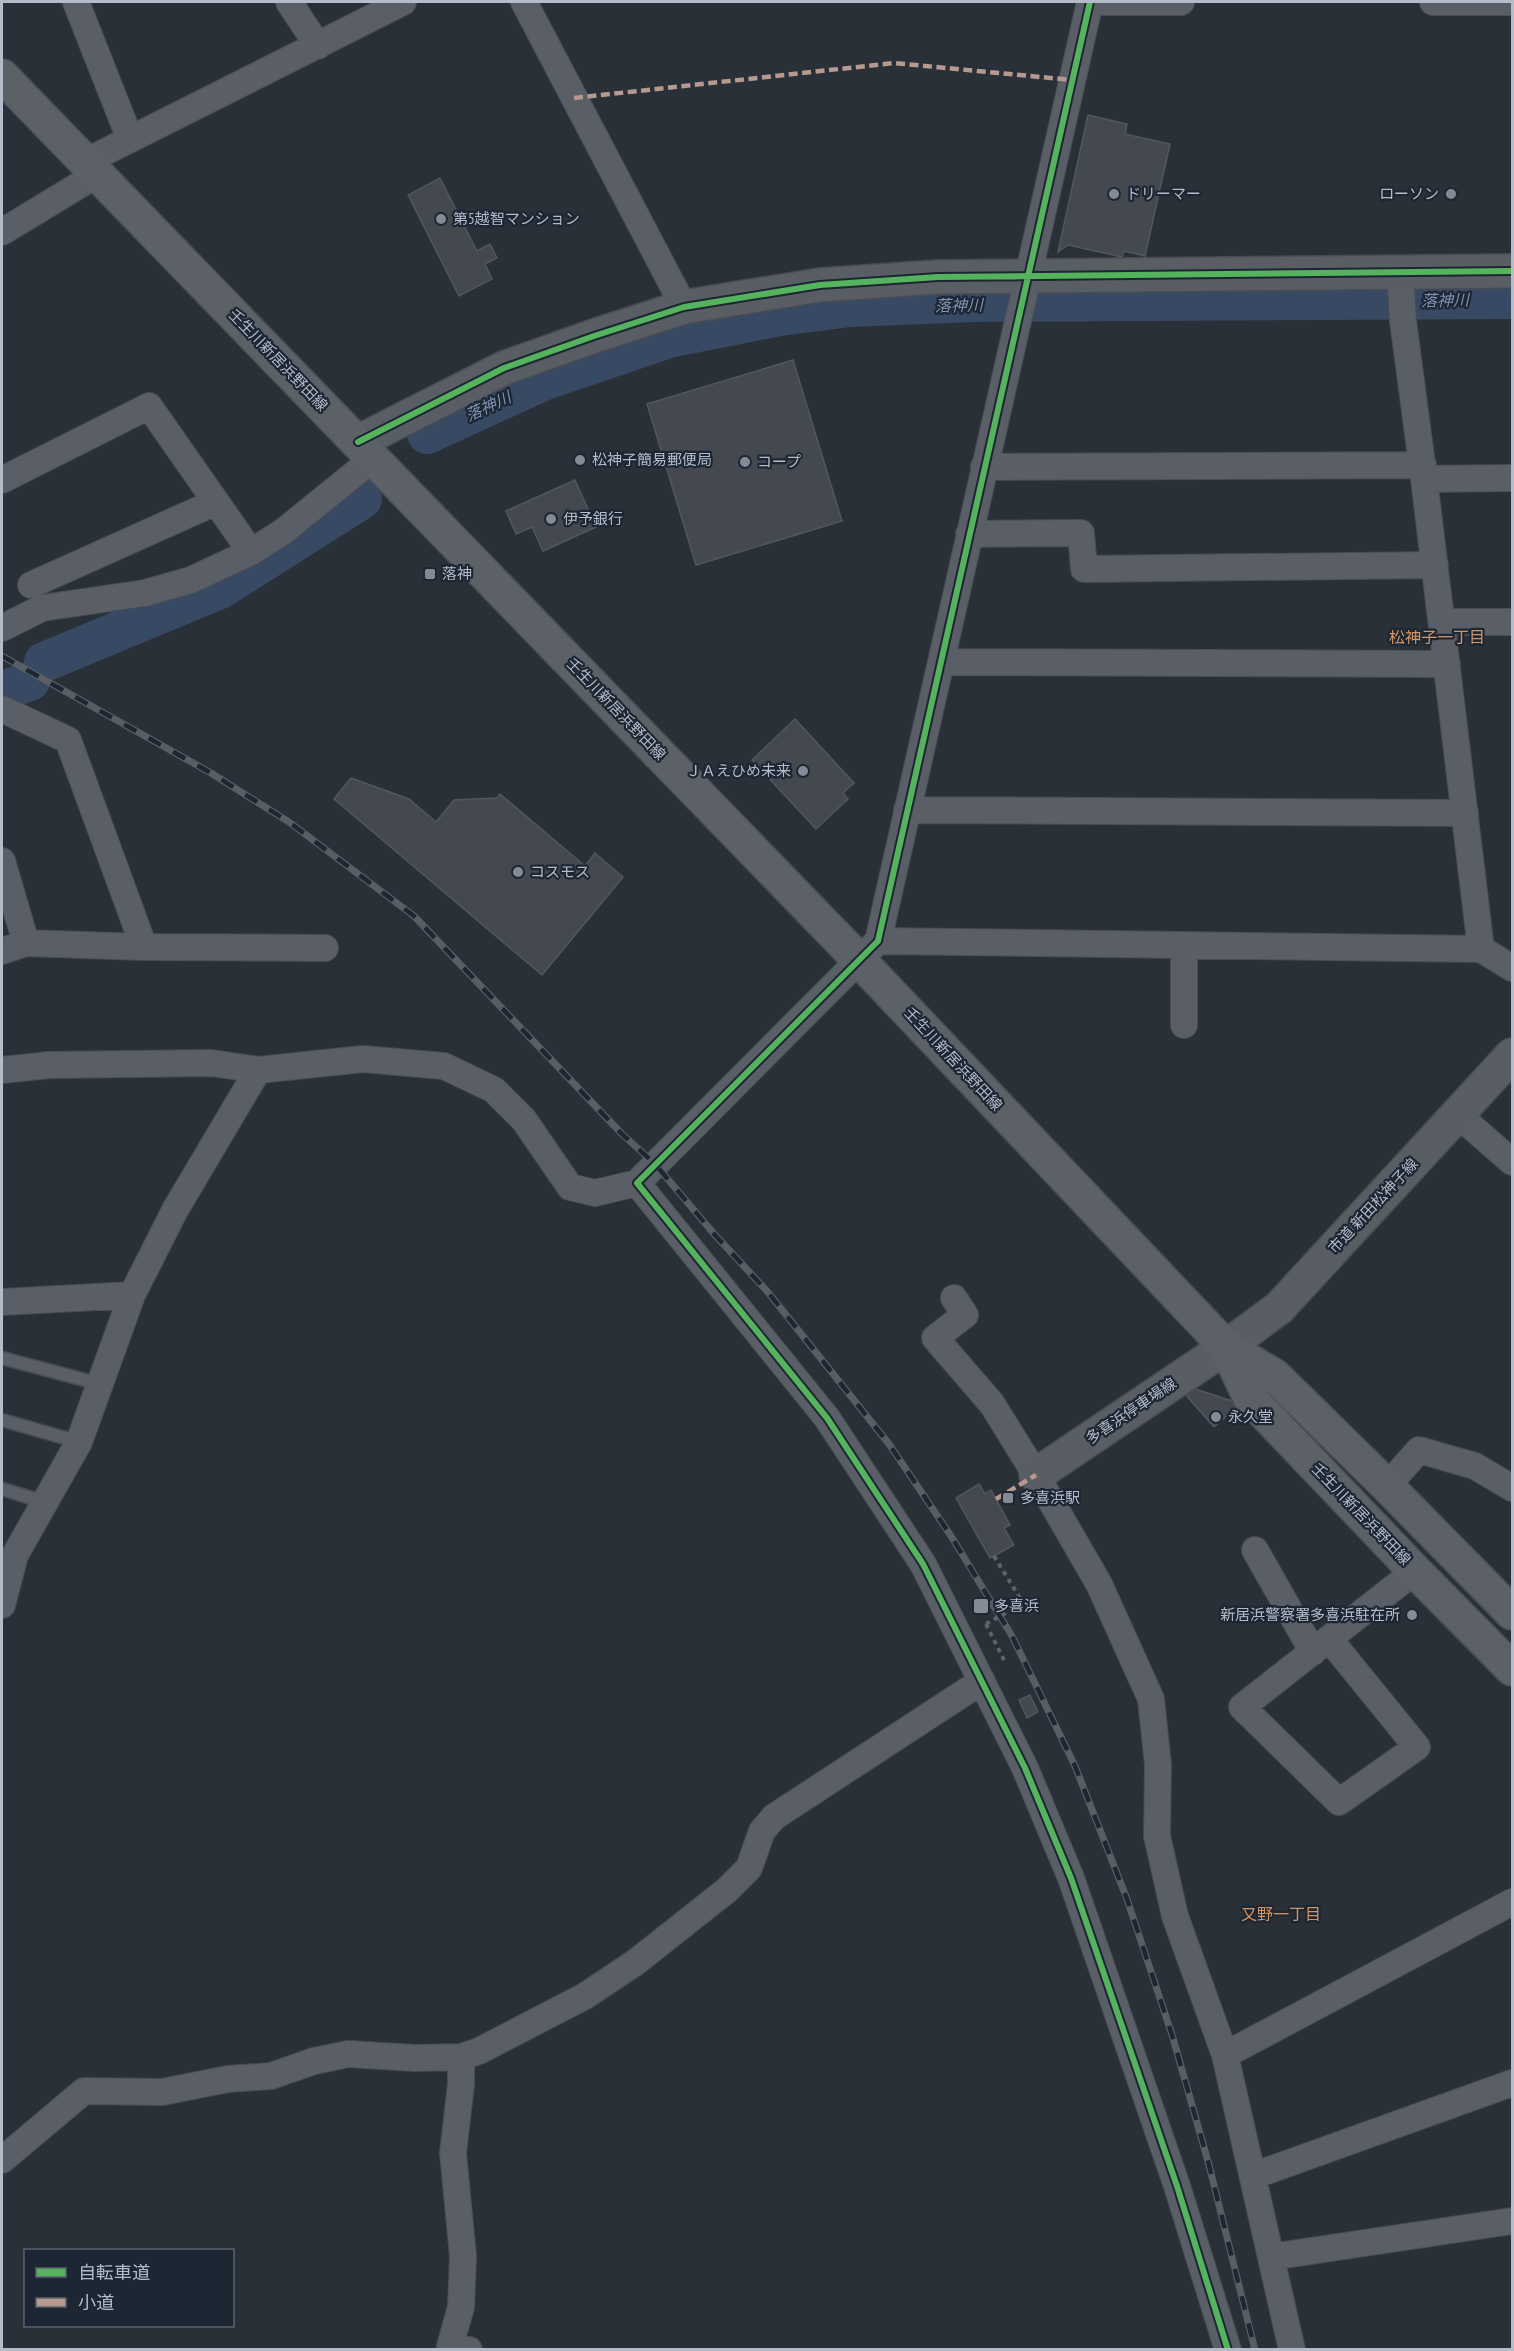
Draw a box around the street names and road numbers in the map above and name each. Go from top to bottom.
street label: 壬生川新居浜野田線 [225,304,332,415]
street label: 壬生川新居浜野田線 [563,653,670,764]
street label: 壬生川新居浜野田線 [900,1003,1006,1115]
street label: 市道 新田松神子線 [1324,1154,1422,1257]
street label: 多喜浜停車場線 [1082,1373,1180,1448]
street label: 壬生川新居浜野田線 [1308,1458,1415,1569]

